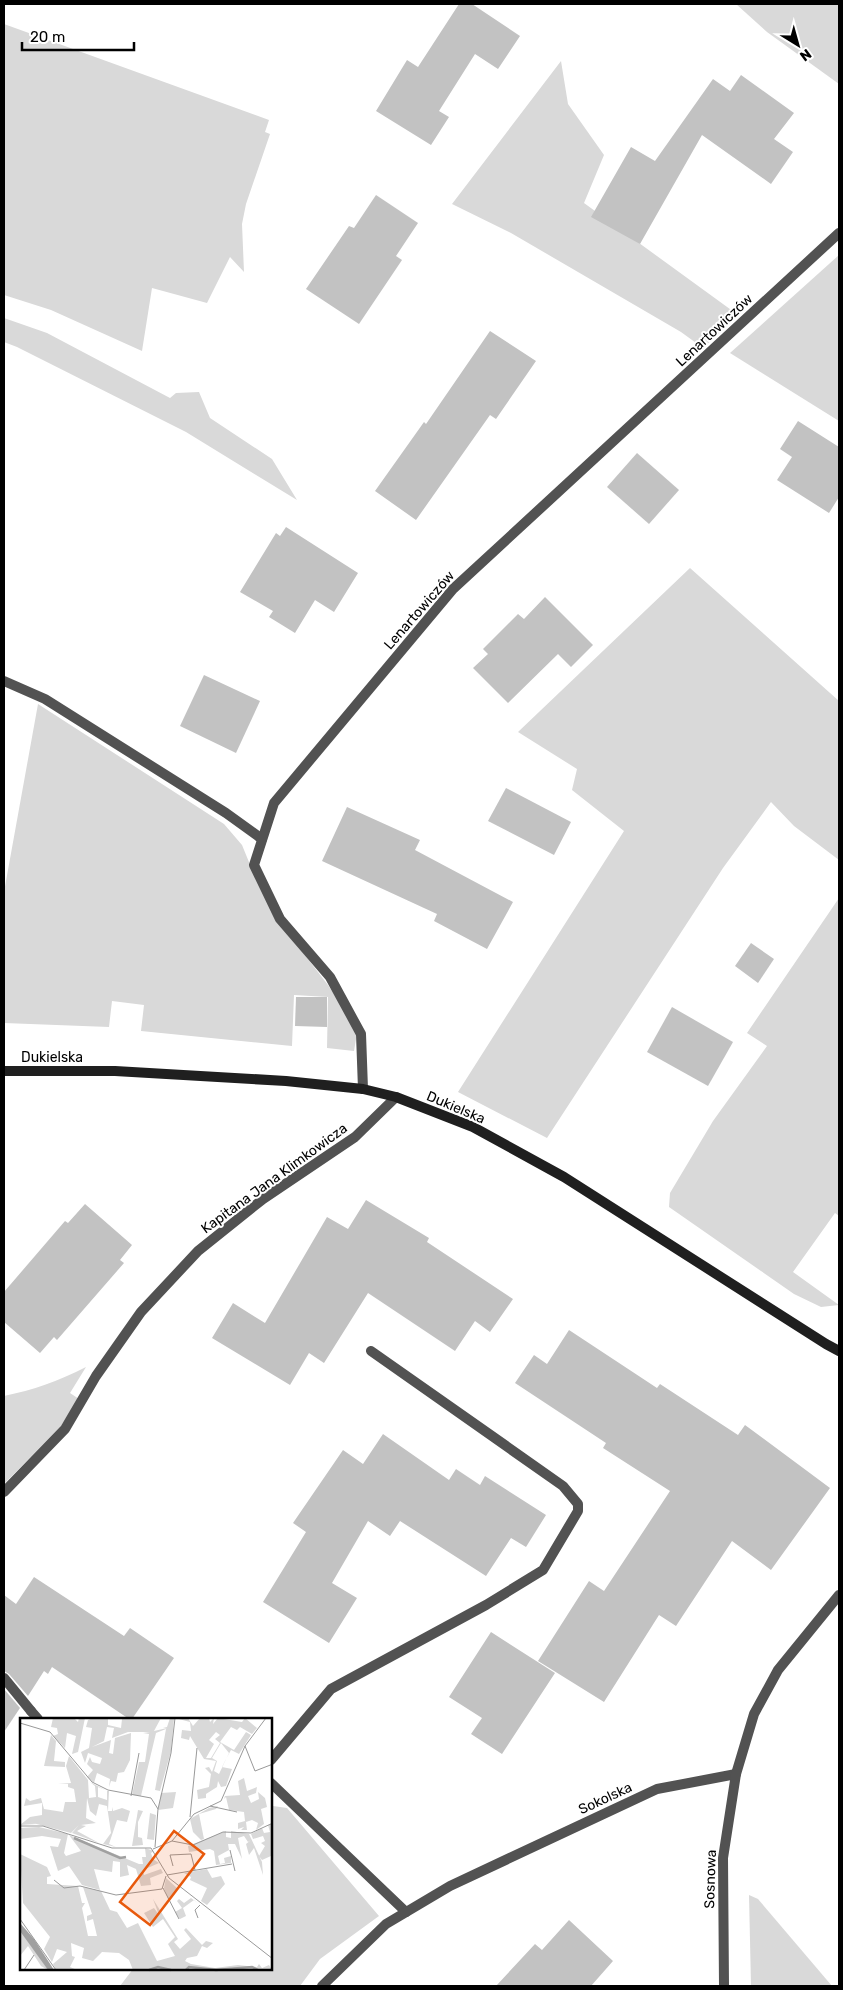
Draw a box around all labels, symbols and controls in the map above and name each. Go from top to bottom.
scale bar [22,20,135,52]
north arrow [773,20,823,70]
text: 20 m [30,28,65,46]
text: N [796,45,815,65]
street label: Lenartowiczów [672,290,756,370]
street label: Lenartowiczów [381,567,458,653]
street label: Dukielska [21,1049,83,1066]
street label: Dukielska [424,1088,488,1127]
street label: Kapitana Jana Klimkowicza [198,1120,351,1237]
inset map [20,1718,272,1970]
street label: Sokolska [576,1779,635,1818]
street label: Sosnowa [701,1849,720,1909]

